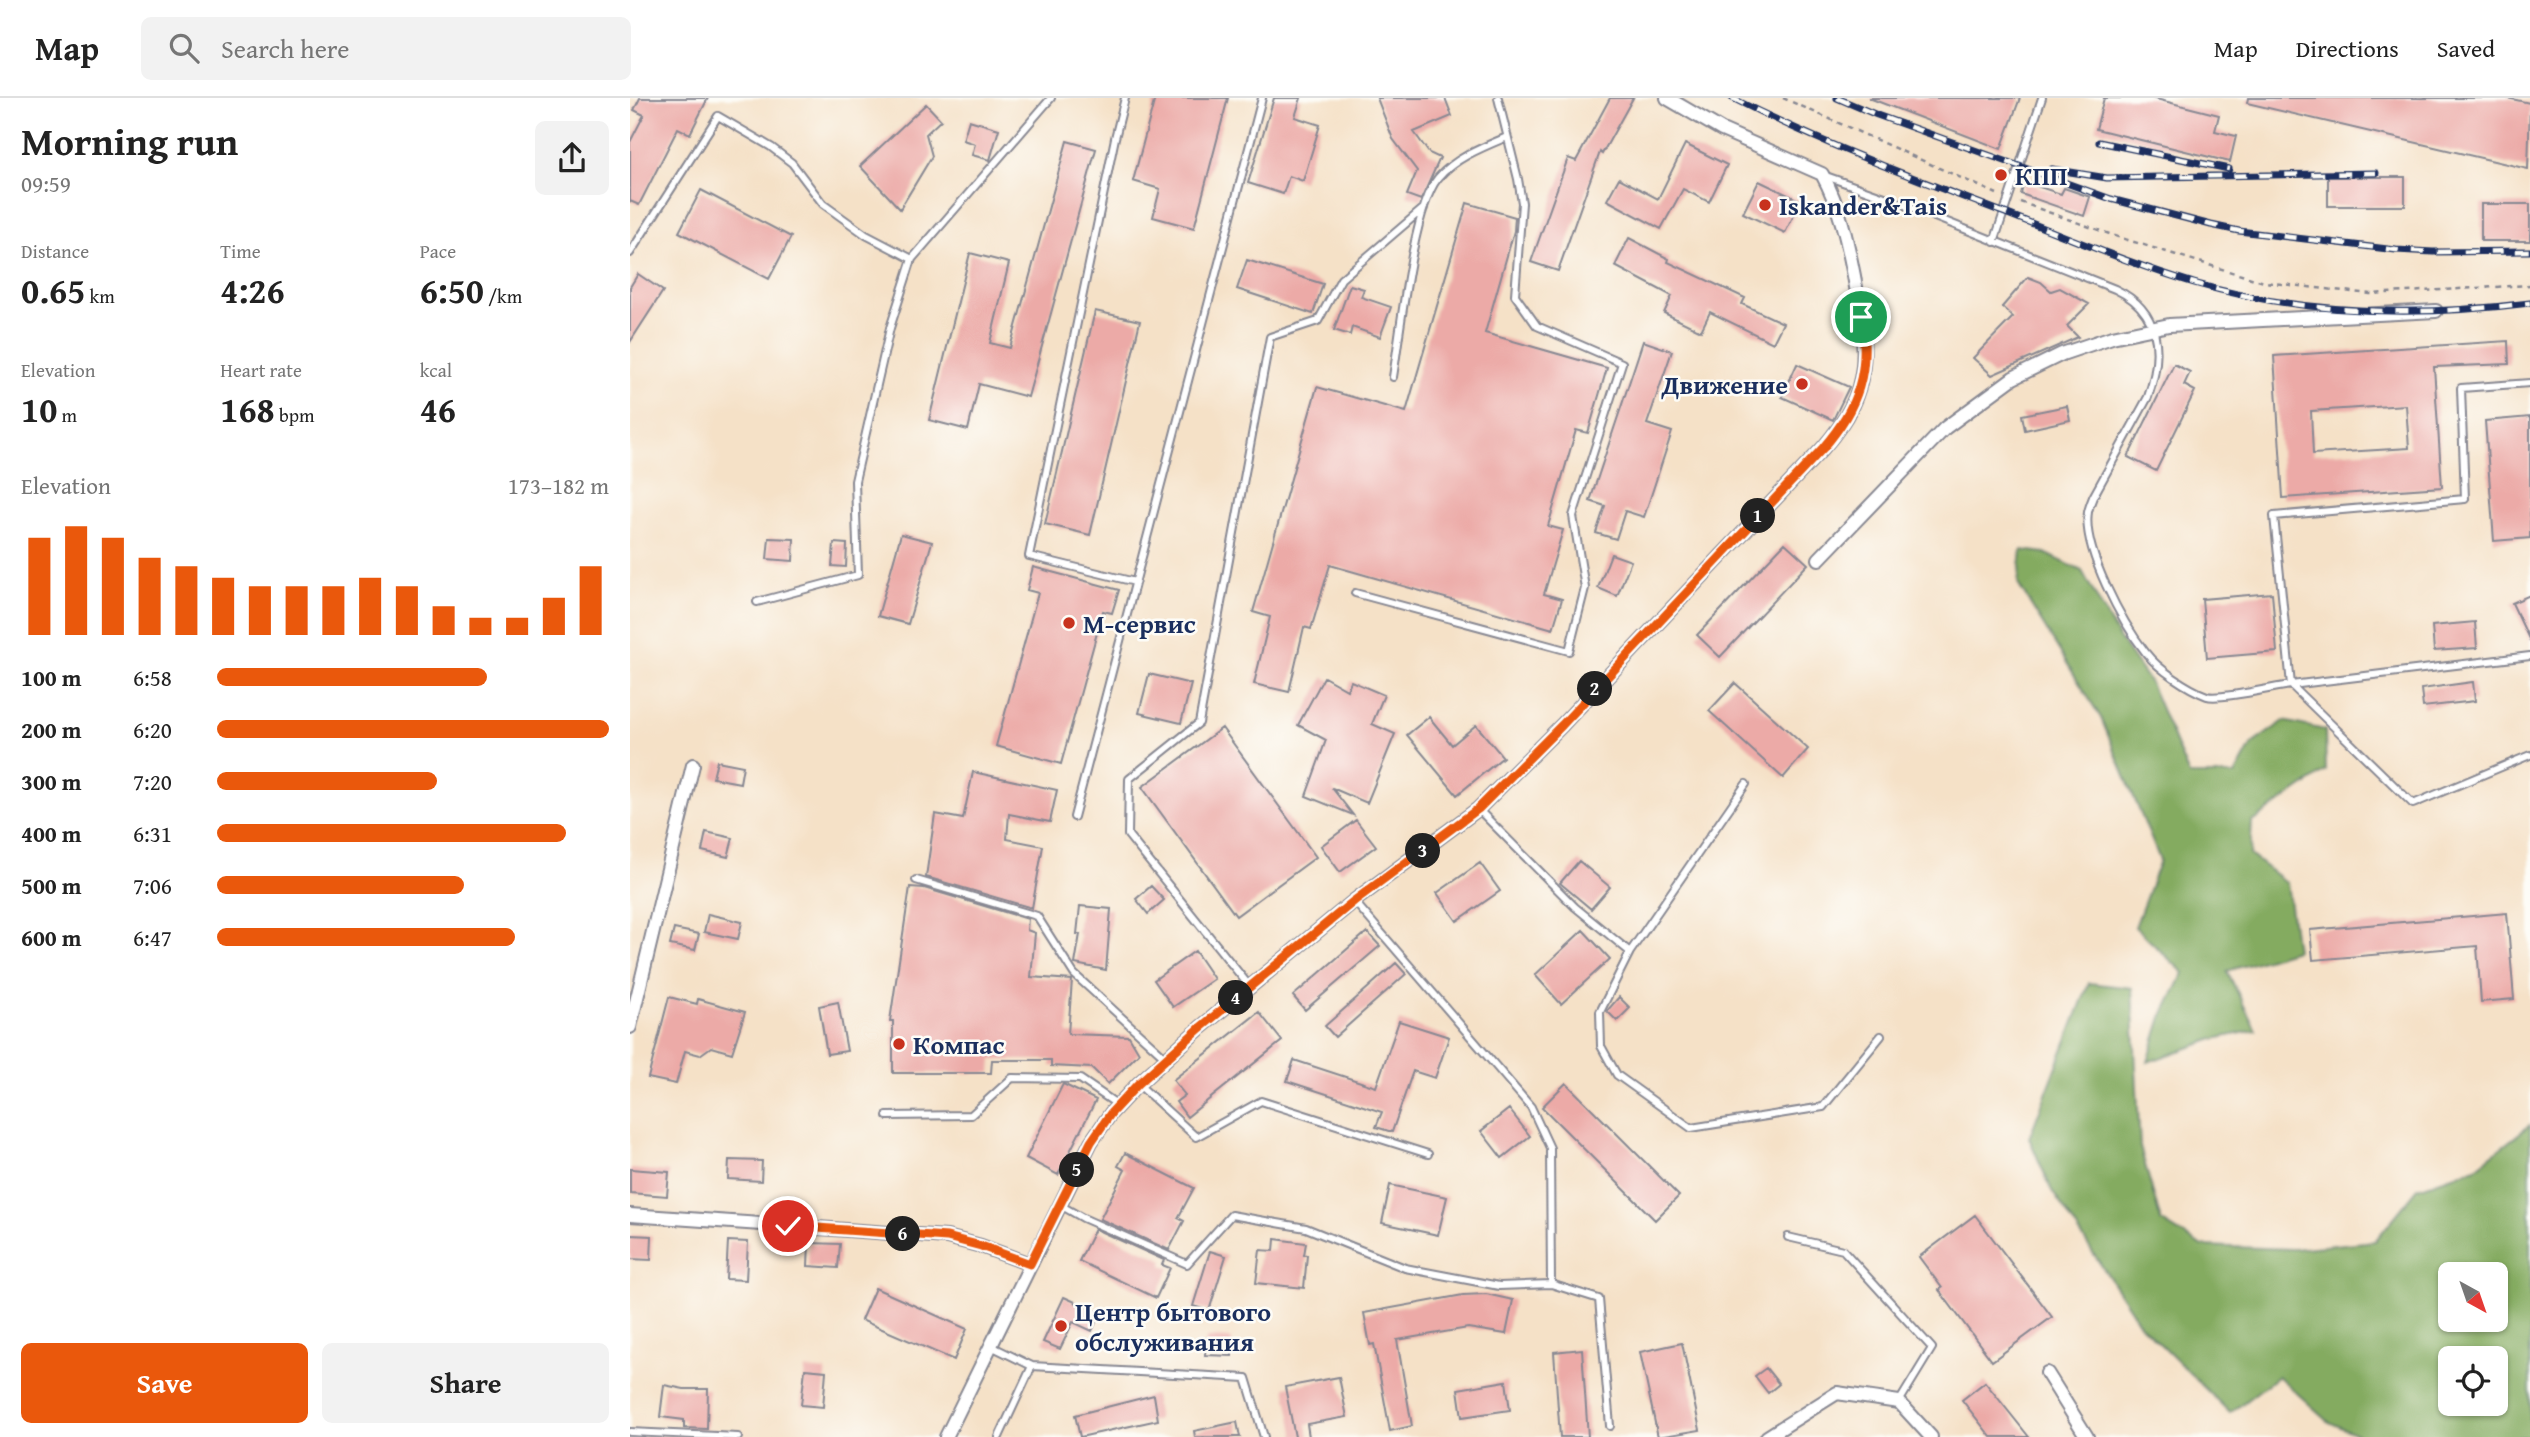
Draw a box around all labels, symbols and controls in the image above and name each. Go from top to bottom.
search box [141,17,631,80]
text: Map [35,24,99,72]
icon: search [165,29,203,67]
text: Search here [221,29,349,68]
text: Map [2214,31,2258,66]
text: Directions [2296,31,2399,66]
text: Saved [2437,31,2495,66]
text: Morning run [21,113,238,169]
button: share [535,121,609,195]
place label: КПП [2015,156,2067,195]
text: 09:59 [21,167,71,200]
marker: КПП [1993,167,2009,183]
place label: Iskander&Tais [1779,186,1947,225]
marker: Iskander&Tais [1757,197,1773,213]
text: Distance [21,237,89,265]
text: Time [220,237,261,265]
text: Pace [420,237,456,265]
text: 0.65 [21,265,85,316]
text: 4:26 [220,265,285,316]
text: 6:50 [420,265,484,316]
text: km [85,282,115,310]
text: /km [484,282,522,310]
pin [1831,287,1891,347]
icon: arrive [1842,298,1880,336]
text: Elevation [21,356,95,384]
text: Heart rate [220,356,302,384]
text: kcal [420,356,452,384]
place label: Движение [1660,365,1788,404]
marker: Движение [1794,376,1810,392]
text: 10 [21,384,57,435]
text: 168 [220,384,275,435]
text: 46 [420,384,456,435]
text: m [57,401,77,429]
text: bpm [275,401,315,429]
text: Elevation [21,469,111,502]
text: 173–182 m [508,469,609,502]
pin: 1 [1740,498,1776,534]
text: 1 [1753,501,1762,529]
place label: М-сервис [1083,604,1196,643]
marker: М-сервис [1061,615,1077,631]
text: 100 m [21,661,82,694]
text: 6:58 [133,661,172,694]
pin: 2 [1578,672,1612,706]
text: 2 [1590,674,1599,702]
text: 200 m [21,713,82,746]
text: 6:20 [133,713,172,746]
text: 300 m [21,765,82,798]
text: 7:20 [133,765,172,798]
text: 400 m [21,817,82,850]
text: 6:31 [133,817,172,850]
pin: 3 [1406,834,1440,868]
text: 3 [1418,836,1427,864]
text: 500 m [21,869,82,902]
text: 7:06 [133,869,172,902]
text: 600 m [21,921,82,954]
text: 6:47 [133,921,172,954]
pin: 4 [1218,981,1254,1016]
text: 4 [1231,983,1240,1011]
place label: Компас [913,1025,1005,1064]
marker: Компас [891,1036,907,1052]
pin: 5 [1060,1152,1094,1188]
text: 5 [1072,1155,1081,1183]
pin [758,1196,818,1256]
icon: check [769,1207,807,1245]
pin: 6 [886,1216,920,1252]
text: 6 [898,1219,907,1247]
north arrow [2438,1262,2508,1332]
map controls [2438,1262,2508,1416]
place label: Центр бытового обслуживания [1075,1292,1271,1361]
marker: Центр бытового обслуживания [1053,1318,1069,1334]
button: Save [21,1343,308,1423]
button: Share [322,1343,609,1423]
button: locate [2438,1346,2508,1416]

